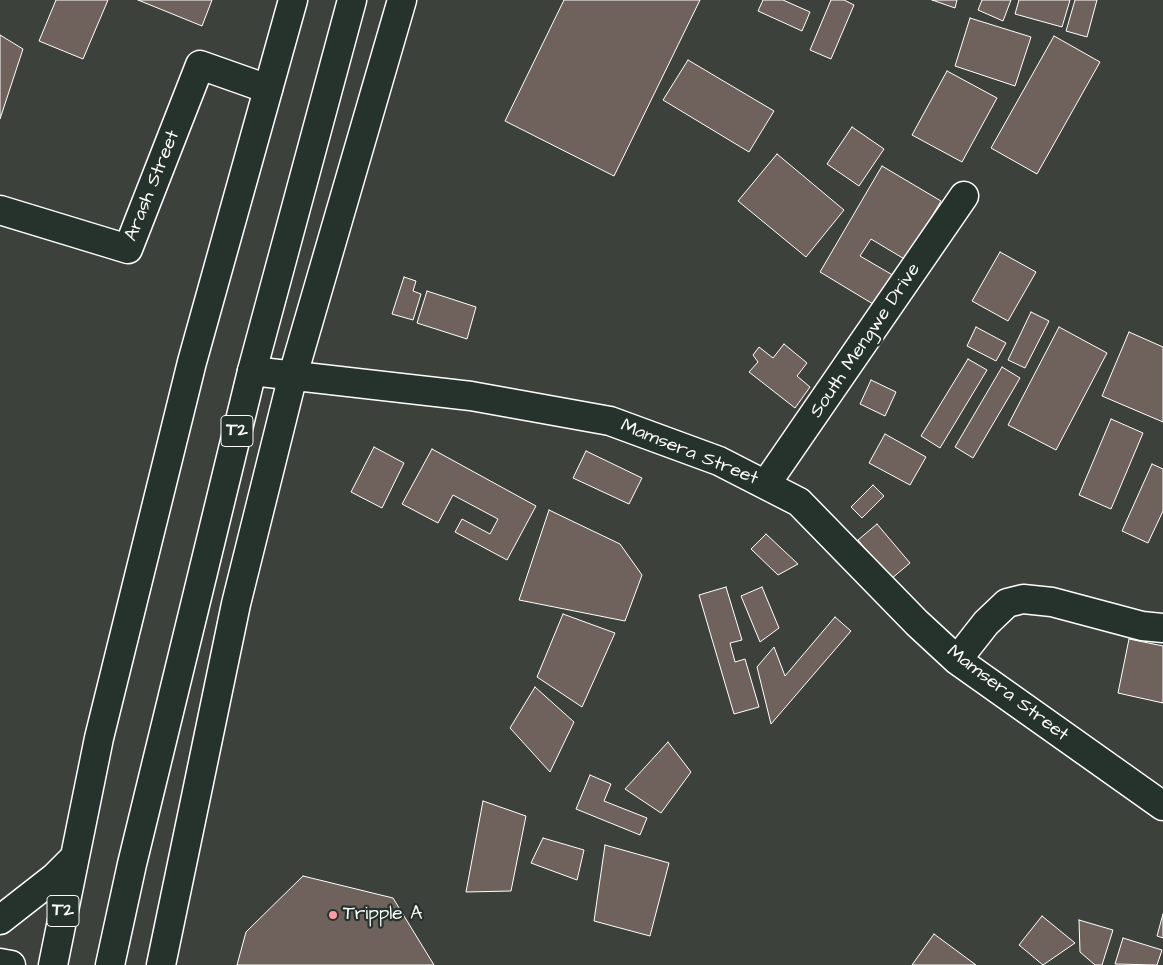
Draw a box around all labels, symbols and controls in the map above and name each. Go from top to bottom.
street label: Arash Street [120,127,186,245]
street label: South Mengwe Drive [806,259,926,423]
street label: Mamsera Street [617,415,761,491]
road number: T2 [221,416,253,446]
street label: Mamsera Street [942,641,1072,747]
road number: T2 [47,896,79,926]
place label: Tripple A [343,904,422,926]
marker: Tripple A [327,909,339,921]

